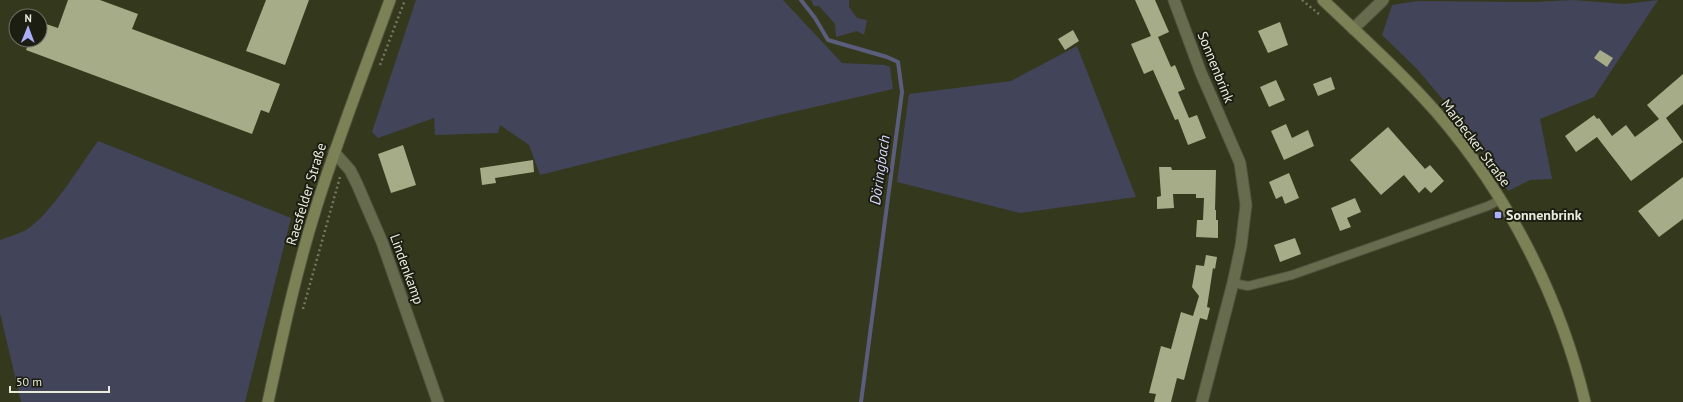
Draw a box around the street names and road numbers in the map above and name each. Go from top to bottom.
street label: Sonnenbrink [1194,29,1239,106]
street label: Marbecker Straße [1437,96,1515,190]
street label: Raesfelder Straße [282,141,330,247]
street label: Lindenkamp [386,231,428,307]

